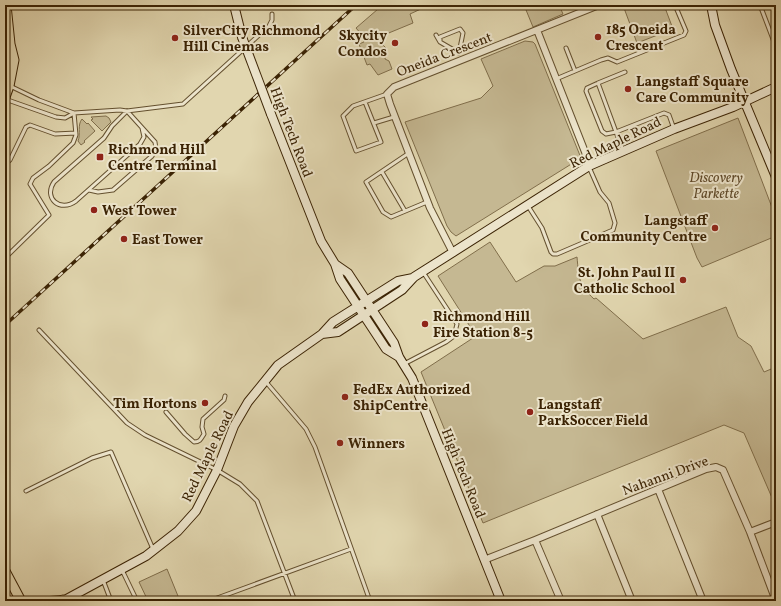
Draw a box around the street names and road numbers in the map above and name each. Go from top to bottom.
street label: Oneida Crescent [394,28,495,82]
street label: High Tech Road [265,85,317,180]
street label: Red Maple Road [567,113,665,174]
street label: Red Maple Road [178,408,239,506]
street label: High Tech Road [436,426,489,521]
street label: Nahanni Drive [620,452,712,501]

